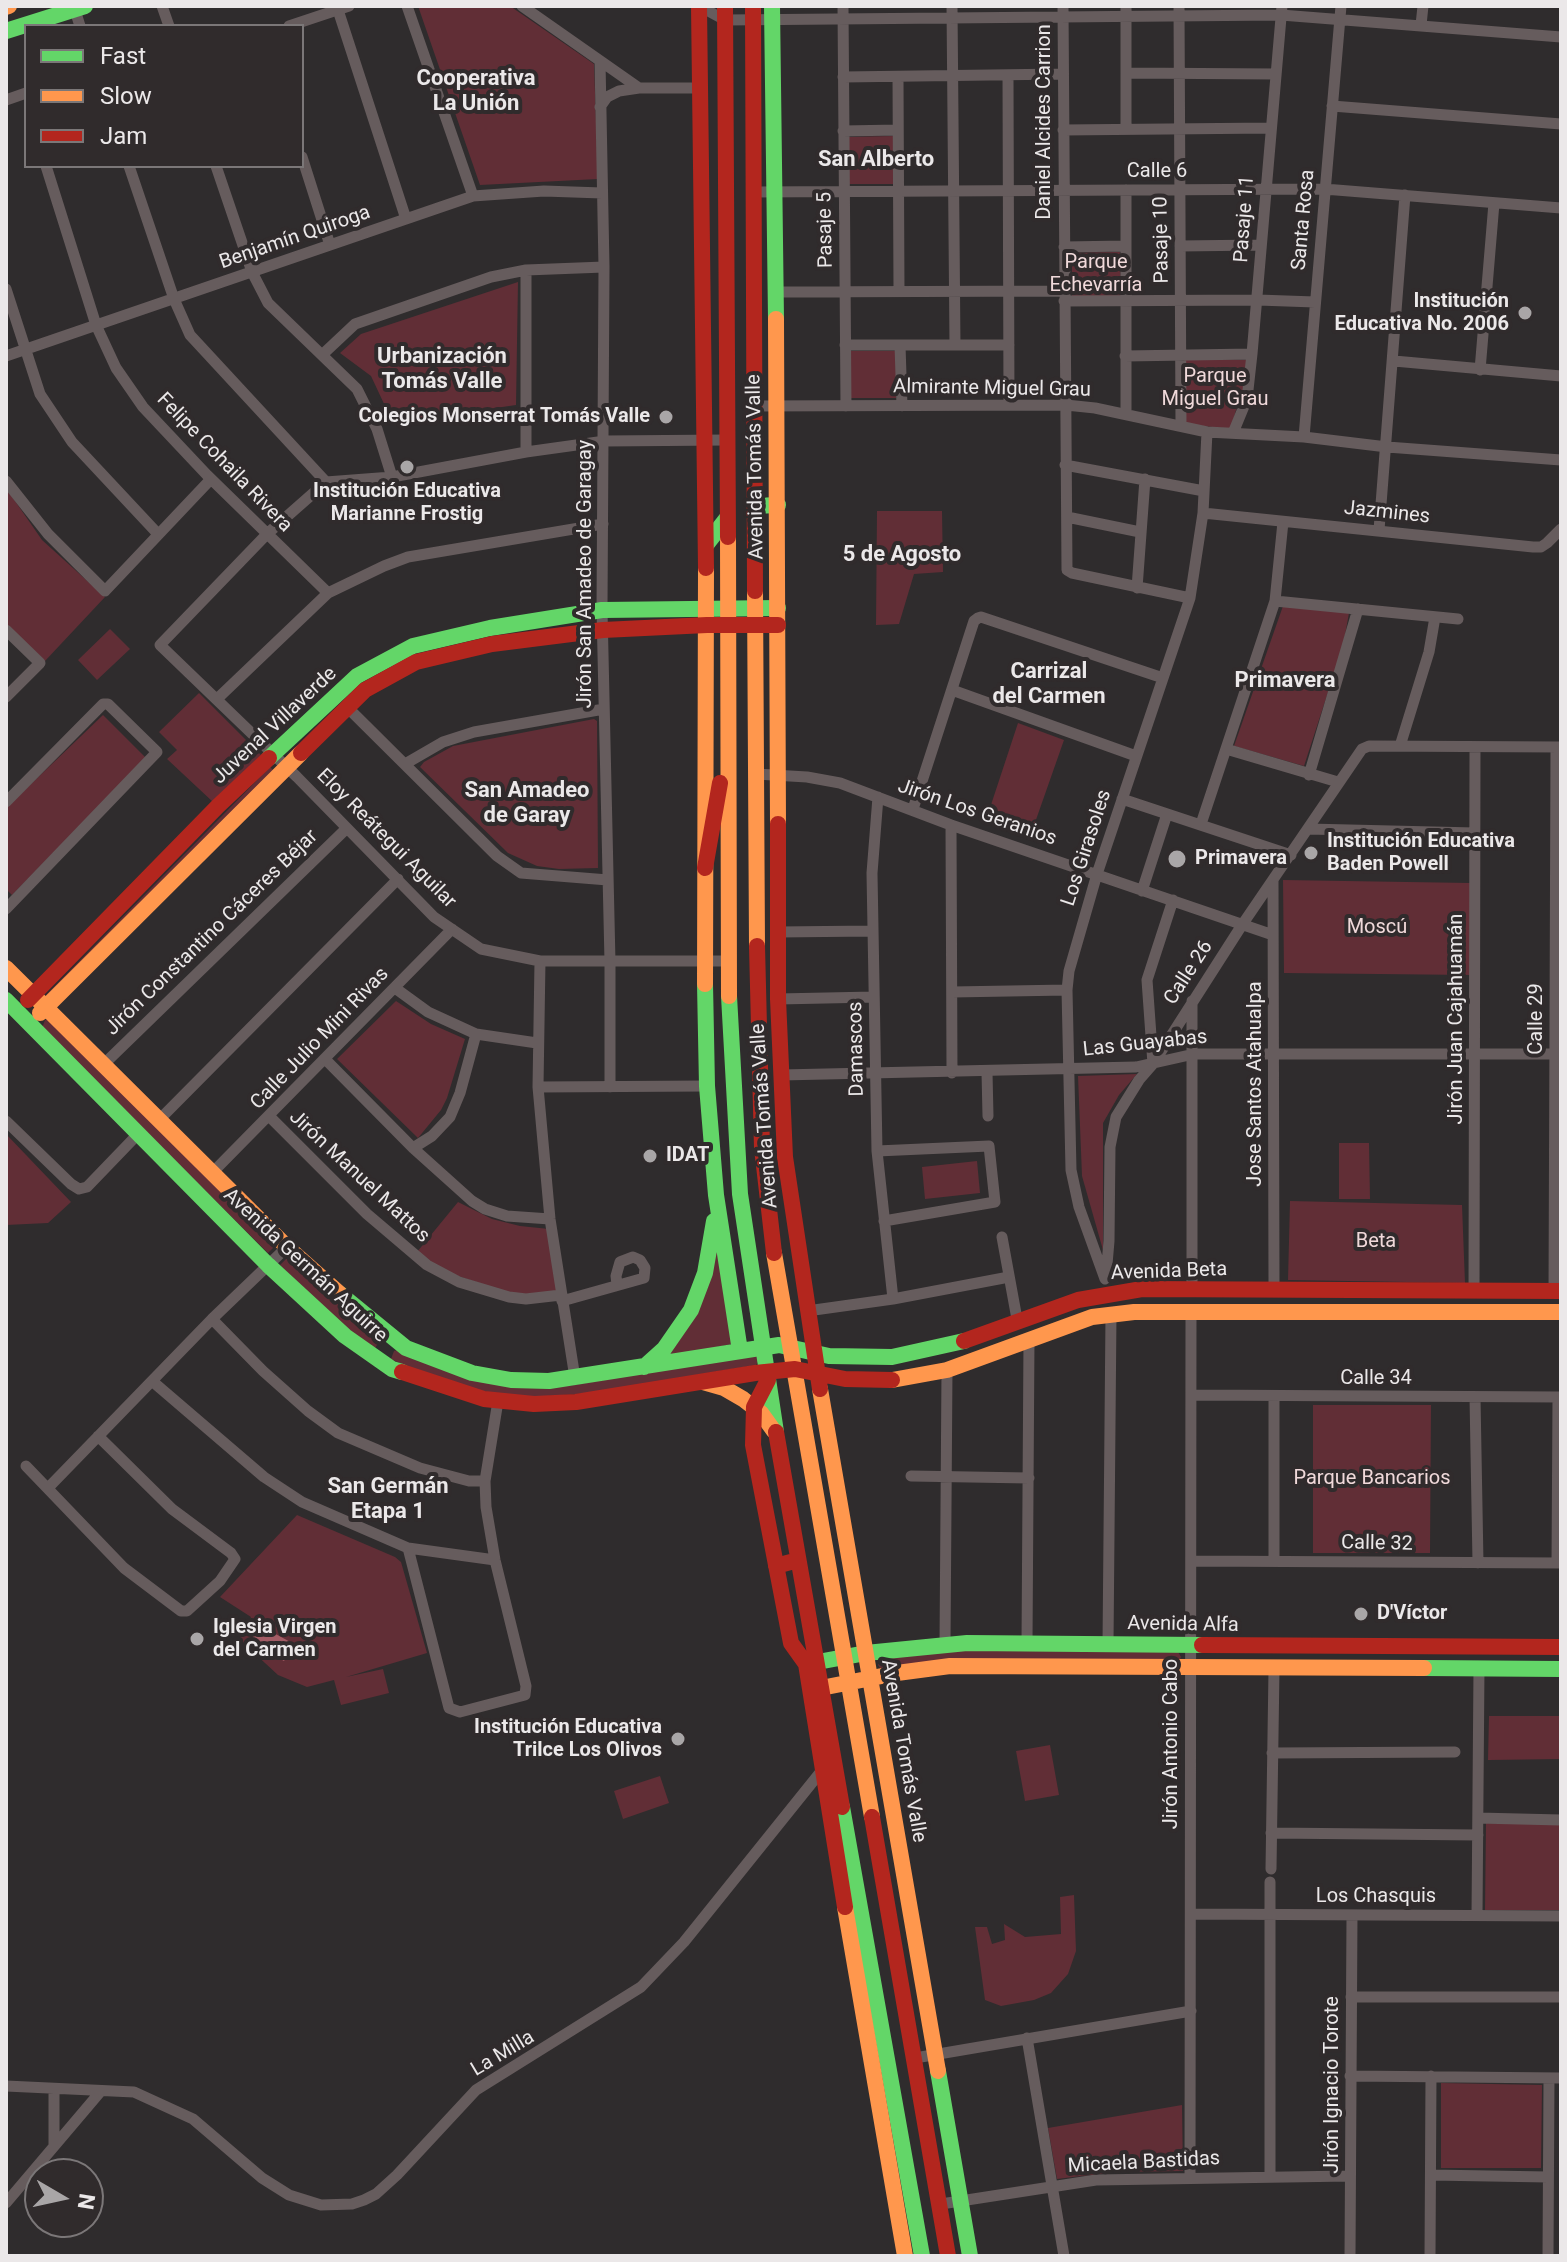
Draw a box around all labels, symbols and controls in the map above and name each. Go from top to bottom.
legend [24,24,304,168]
street label: Daniel Alcides Carrion [1033,24,1057,220]
text: Fast [100,42,146,70]
district label: Cooperativa La Unión [417,66,535,118]
text: Slow [100,82,152,110]
text: Jam [100,122,147,150]
district label: San Alberto [818,147,934,173]
street label: Calle 6 [1127,160,1187,184]
street label: Santa Rosa [1288,169,1320,271]
street label: Pasaje 11 [1230,175,1260,263]
street label: Pasaje 5 [813,192,839,268]
street label: Pasaje 10 [1149,196,1175,284]
street label: Benjamín Quiroga [216,201,374,275]
park label: Parque Echevarría [1050,251,1142,298]
place label: Institución Educativa No. 2006 [1335,290,1509,337]
marker: Institución Educativa No. 2006 [1516,304,1534,322]
district label: Urbanización Tomás Valle [377,344,507,396]
park label: Parque Miguel Grau [1162,365,1268,412]
street label: Avenida Tomás Valle [742,374,770,560]
street label: Almirante Miguel Grau [893,375,1091,403]
street label: Felipe Cohaila Rivera [151,388,297,538]
place label: Colegios Monserrat Tomás Valle [358,405,650,429]
marker: Colegios Monserrat Tomás Valle [657,408,675,426]
street label: Jirón San Amadeo de Garagay [574,440,598,708]
marker: Institución Educativa Marianne Frostig [398,458,416,476]
place label: Institución Educativa Marianne Frostig [313,480,501,527]
street label: Jazmines [1343,497,1431,529]
district label: 5 de Agosto [843,542,961,568]
district label: Carrizal del Carmen [992,659,1106,710]
street label: Juvenal Villaverde [208,662,342,790]
district label: Primavera [1234,668,1336,694]
street label: Eloy Reátegui Aguilar [311,764,461,914]
street label: Jirón Los Geranios [894,775,1060,851]
district label: San Amadeo de Garay [464,778,590,830]
street label: Los Girasoles [1057,787,1117,909]
street label: Jirón Constantino Cáceres Béjar [101,825,323,1041]
place label: Institución Educativa Baden Powell [1327,830,1515,877]
marker: Institución Educativa Baden Powell [1302,844,1320,862]
place label: Primavera [1195,847,1287,871]
marker: Primavera [1166,848,1188,870]
street label: Jirón Juan Cajahuamán [1445,914,1469,1124]
park label: Moscú [1347,916,1407,940]
street label: Calle 26 [1159,936,1219,1010]
street label: Calle Julio Mini Rivas [246,963,394,1115]
street label: Jose Santos Atahualpa [1244,981,1268,1187]
street label: Calle 29 [1525,983,1549,1055]
street label: Damascos [844,1001,870,1097]
street label: Avenida Tomás Valle [747,1023,783,1209]
street label: Las Guayabas [1082,1026,1208,1062]
street label: Jirón Manuel Mattos [284,1106,434,1248]
place label: IDAT [666,1144,709,1168]
marker: IDAT [641,1147,659,1165]
street label: Avenida Germán Aguirre [218,1184,392,1348]
park label: Beta [1356,1230,1396,1254]
street label: Avenida Beta [1110,1258,1228,1286]
street label: Calle 34 [1340,1367,1412,1391]
park label: Parque Bancarios [1293,1467,1451,1491]
district label: San Germán Etapa 1 [327,1474,449,1526]
street label: Calle 32 [1341,1531,1413,1557]
place label: D'Víctor [1377,1602,1447,1626]
marker: D'Víctor [1352,1605,1370,1623]
street label: Avenida Alfa [1127,1612,1239,1638]
place label: Iglesia Virgen del Carmen [213,1616,337,1663]
marker: Iglesia Virgen del Carmen [188,1630,206,1648]
street label: Avenida Tomás Valle [875,1658,931,1844]
street label: Jirón Antonio Cabo [1160,1659,1184,1829]
place label: Institución Educativa Trilce Los Olivos [474,1716,662,1763]
marker: Institución Educativa Trilce Los Olivos [669,1730,687,1748]
street label: Los Chasquis [1316,1885,1436,1909]
street label: Jirón Ignacio Torote [1321,1996,1345,2174]
street label: La Milla [467,2026,539,2082]
street label: Micaela Bastidas [1067,2147,1221,2179]
north arrow [24,2158,104,2238]
text: N [73,2192,100,2211]

